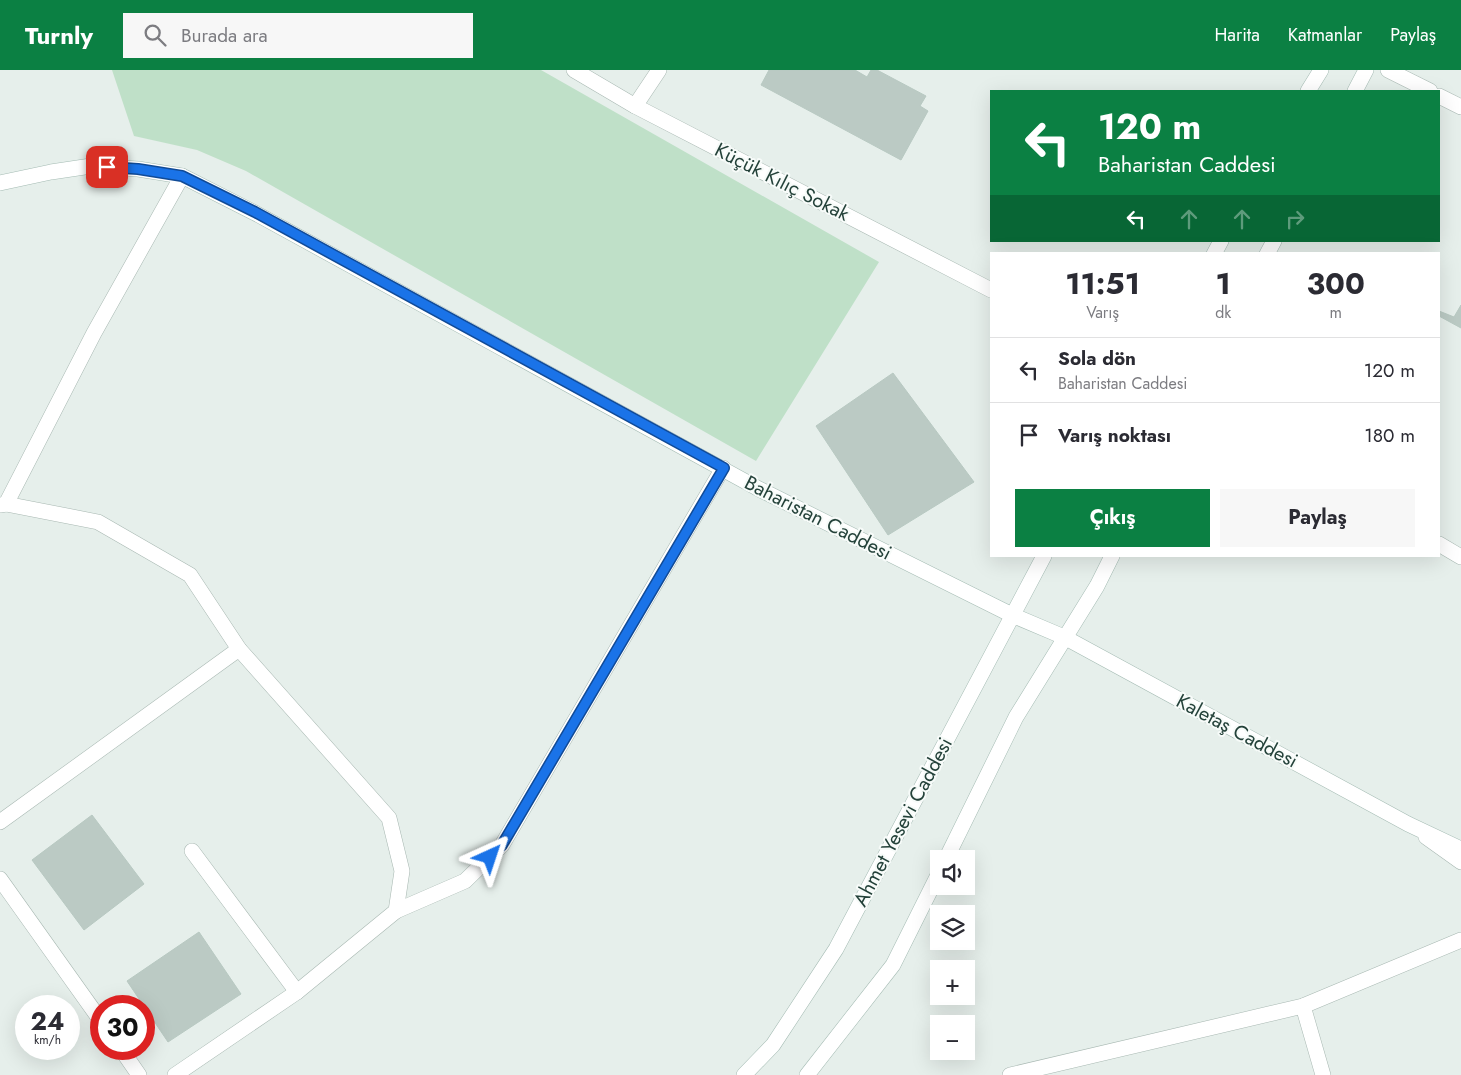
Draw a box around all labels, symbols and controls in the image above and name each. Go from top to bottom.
search box [123,13,473,58]
text: Turnly [25,18,93,53]
icon: search [141,21,169,49]
text: Burada ara [181,22,268,49]
text: Harita [1214,22,1260,48]
text: Katmanlar [1288,22,1362,48]
text: Paylaş [1390,22,1436,48]
text: 120 m [1098,102,1201,152]
icon: left [1015,110,1080,175]
street label: Küçük Kılıç Sokak [710,136,855,229]
pin [86,146,128,188]
text: Baharistan Caddesi [1098,148,1276,180]
icon: arrive [93,153,121,181]
icon: left [1122,205,1150,233]
icon: ahead [1175,205,1203,233]
icon: ahead [1228,205,1256,233]
icon: right [1281,205,1309,233]
text: 11:51 [1065,262,1140,305]
text: 1 [1216,262,1231,305]
text: 300 [1306,262,1365,305]
text: Varış [1086,301,1119,324]
text: dk [1215,301,1231,324]
text: m [1329,301,1342,324]
text: Sola dön [1058,345,1136,372]
icon: left [1015,356,1043,384]
text: 120 m [1364,357,1415,384]
text: Baharistan Caddesi [1058,372,1187,395]
icon: arrive [1015,421,1043,449]
text: Varış noktası [1058,422,1171,449]
text: 180 m [1364,422,1415,449]
street label: Baharistan Caddesi [739,468,897,568]
button: Çıkış [1015,489,1210,547]
button: Paylaş [1220,489,1415,547]
street label: Kaletaş Caddesi [1171,687,1303,775]
street label: Ahmet Yesevi Caddesi [846,732,960,912]
position arrow [463,830,515,882]
map controls [930,850,975,1060]
button: sound [930,850,975,895]
button: layers [930,905,975,950]
button: + [930,960,975,1005]
speed limit sign: 30 [90,995,155,1060]
text: 24 [31,1003,64,1039]
button: − [930,1015,975,1060]
text: km/h [34,1031,61,1049]

